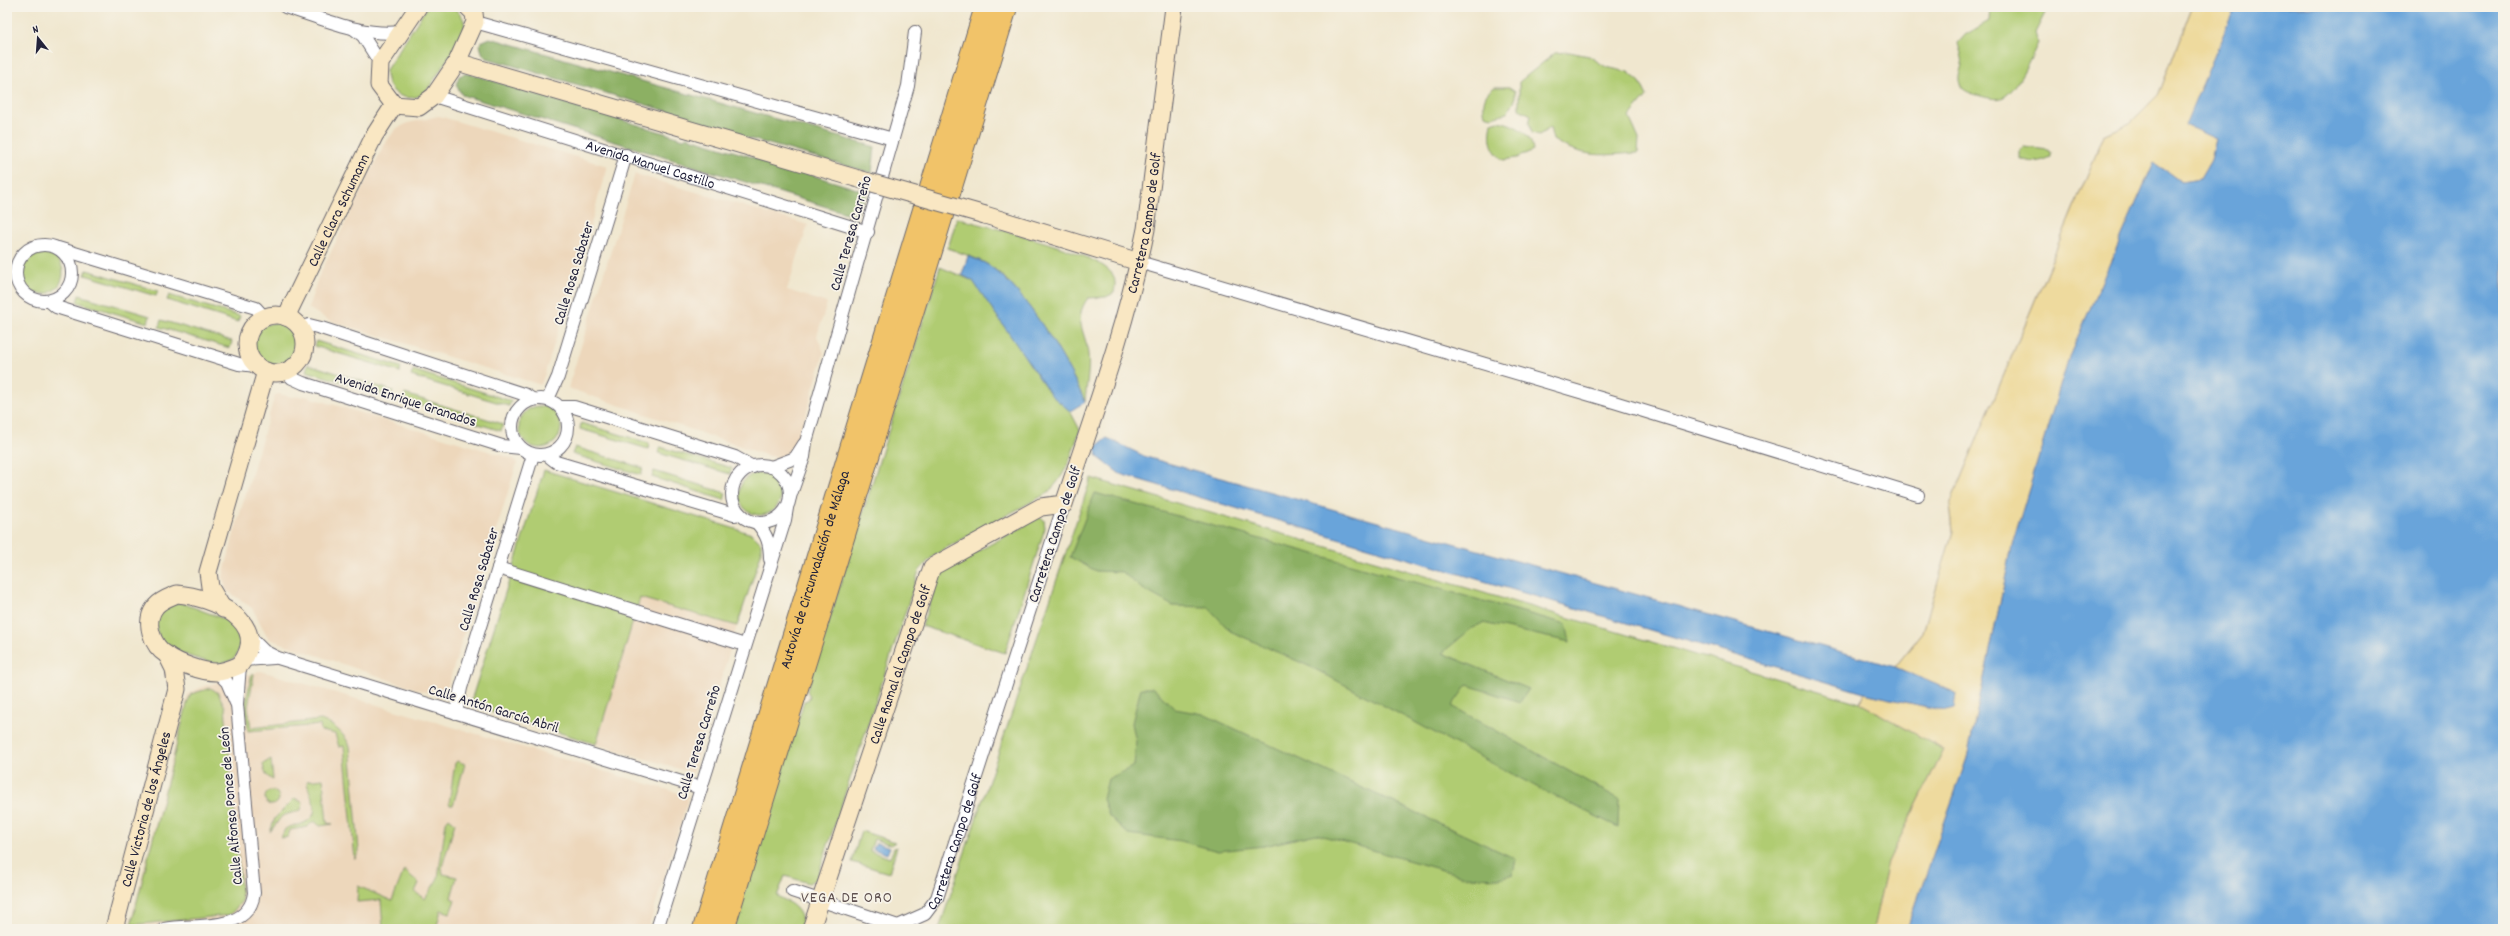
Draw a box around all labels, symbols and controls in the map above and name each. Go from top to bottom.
north arrow [18,18,58,58]
text: N [31,22,41,39]
street label: Avenida Manuel Castillo [583,135,718,196]
street label: Calle Clara Schumann [303,151,377,271]
street label: Carretera Campo de Golf [1122,151,1169,296]
street label: Calle Teresa Carreño [825,173,879,294]
street label: Calle Rosa Sabater [549,219,601,328]
street label: Avenida Enrique Granados [332,368,479,434]
street label: Carretera Campo de Golf [1023,463,1089,606]
street label: Autovía de Circunvalación de Málaga [775,467,857,672]
street label: Calle Rosa Sabater [454,525,506,634]
street label: Calle Ramal al Campo de Golf [865,582,938,747]
street label: Calle Antón García Abril [425,680,562,740]
street label: Calle Teresa Carreño [672,682,728,803]
street label: Calle Alfonso Ponce de León [214,726,250,886]
street label: Calle Victoria de los Ángeles [116,729,178,890]
street label: Carretera Campo de Golf [922,771,989,916]
district label: VEGA DE ORO [801,887,893,910]

